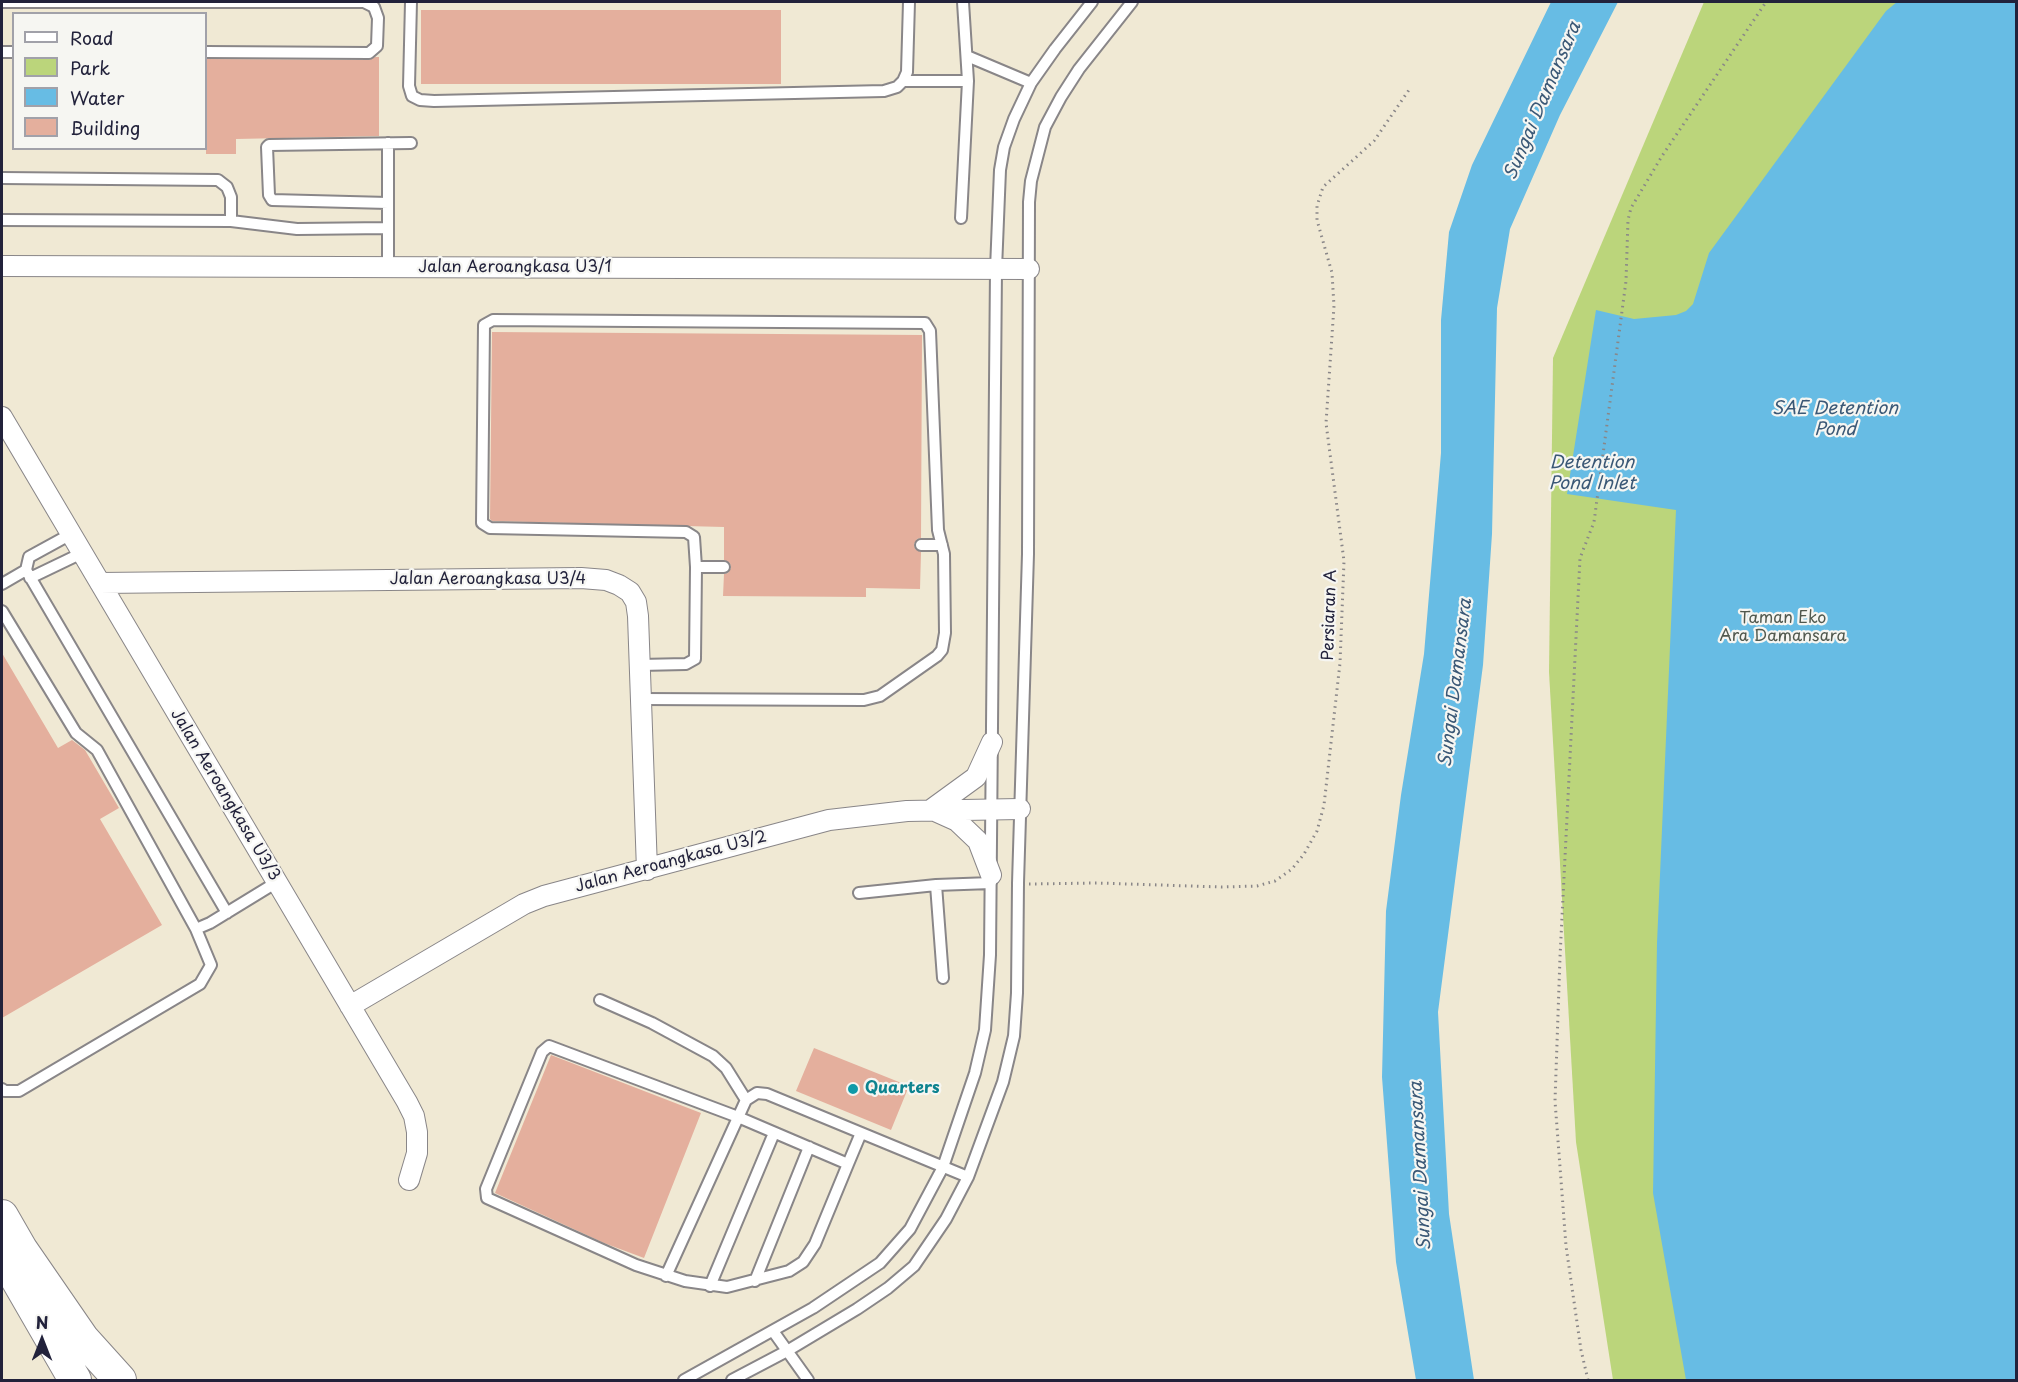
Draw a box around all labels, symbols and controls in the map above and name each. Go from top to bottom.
legend [12,12,207,150]
water label: Sungai Damansara [1500,19,1586,183]
text: Road [70,24,114,51]
text: Park [70,54,110,81]
text: Water [70,84,124,111]
text: Building [70,114,140,141]
street label: Jalan Aeroangkasa U3/1 [418,258,612,278]
water label: SAE Detention Pond [1772,398,1898,440]
water label: Detention Pond Inlet [1549,452,1635,494]
street label: Persiaran A [1319,569,1341,661]
street label: Jalan Aeroangkasa U3/4 [390,570,586,590]
water label: Sungai Damansara [1435,598,1477,768]
park label: Taman Eko Ara Damansara [1719,609,1847,647]
street label: Jalan Aeroangkasa U3/3 [166,706,284,884]
street label: Jalan Aeroangkasa U3/2 [573,827,769,897]
place label: Quarters [865,1079,940,1099]
water label: Sungai Damansara [1406,1081,1436,1251]
marker: Quarters [846,1082,860,1096]
north arrow [12,1310,72,1370]
text: N [36,1310,48,1334]

